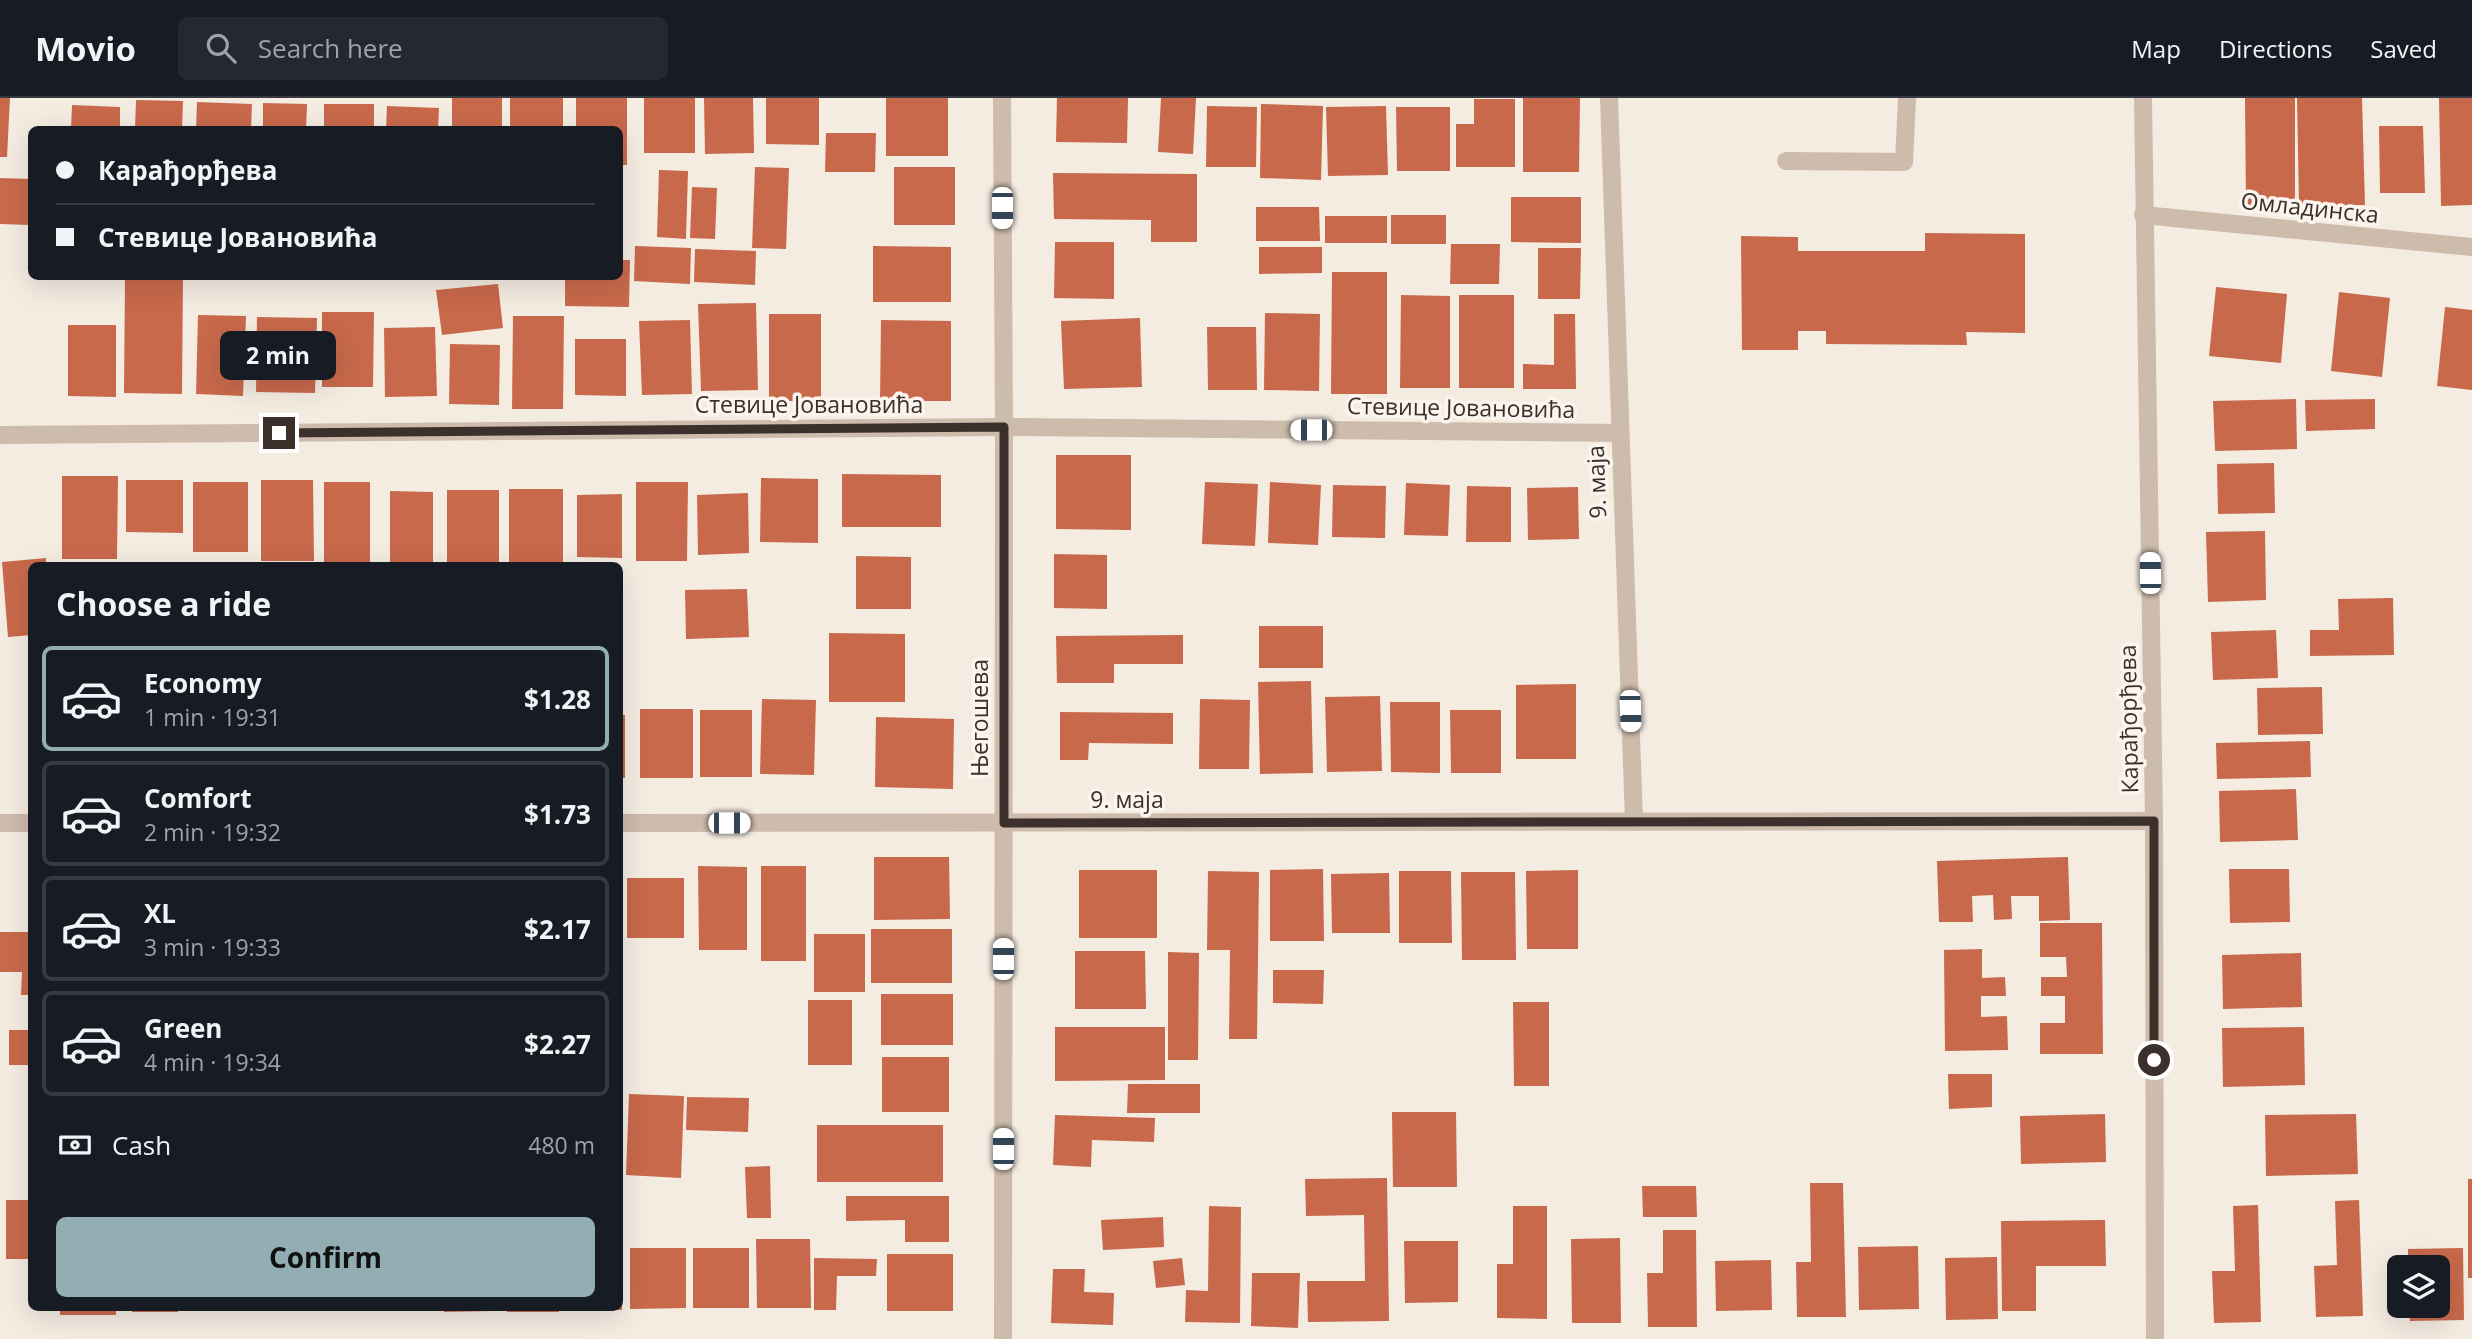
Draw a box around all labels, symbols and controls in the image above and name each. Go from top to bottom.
search box [178,17,668,80]
text: Movio [35,26,136,71]
icon: search [202,29,240,67]
text: Search here [258,30,403,66]
text: Map [2131,32,2181,65]
text: Directions [2219,32,2332,65]
text: Saved [2370,32,2437,65]
text: Карађорђева [98,152,277,188]
street label: Омладинска [2239,184,2381,230]
car [992,187,1013,229]
text: Стевице Јовановића [98,219,377,255]
callout: 2 min [221,331,337,380]
text: 2 min [246,339,310,371]
street label: Стевице Јовановића [695,388,923,420]
street label: Стевице Јовановића [1347,389,1575,425]
route end [263,417,295,449]
car [1291,420,1333,441]
street label: 9. маја [1579,445,1613,519]
car [2140,552,2161,594]
text: Choose a ride [56,582,271,625]
street label: Карађорђева [2111,644,2145,794]
street label: Његошева [963,659,995,777]
text: Economy [144,665,262,701]
icon: car [60,667,123,730]
text: $1.28 [524,681,591,717]
car [1619,690,1642,732]
text: 1 min · 19:31 [144,701,281,733]
text: Comfort [144,780,251,816]
icon: car [60,782,123,845]
street label: 9. маја [1090,783,1164,815]
text: $1.73 [524,796,591,832]
car [709,813,751,834]
text: 2 min · 19:32 [144,816,281,848]
text: XL [144,895,176,931]
icon: car [60,897,123,960]
text: $2.17 [524,911,591,947]
text: 3 min · 19:33 [144,931,281,963]
car [993,938,1014,980]
text: Green [144,1010,222,1046]
icon: car [60,1012,123,1075]
text: $2.27 [524,1026,591,1062]
route start [2138,1044,2170,1076]
text: 4 min · 19:34 [144,1046,281,1078]
icon: cash [56,1126,94,1164]
text: Cash [112,1127,171,1163]
car [993,1128,1014,1170]
text: 480 m [528,1129,595,1161]
button: Confirm [56,1217,595,1297]
map controls [2387,1255,2450,1318]
button: layers [2387,1255,2450,1318]

